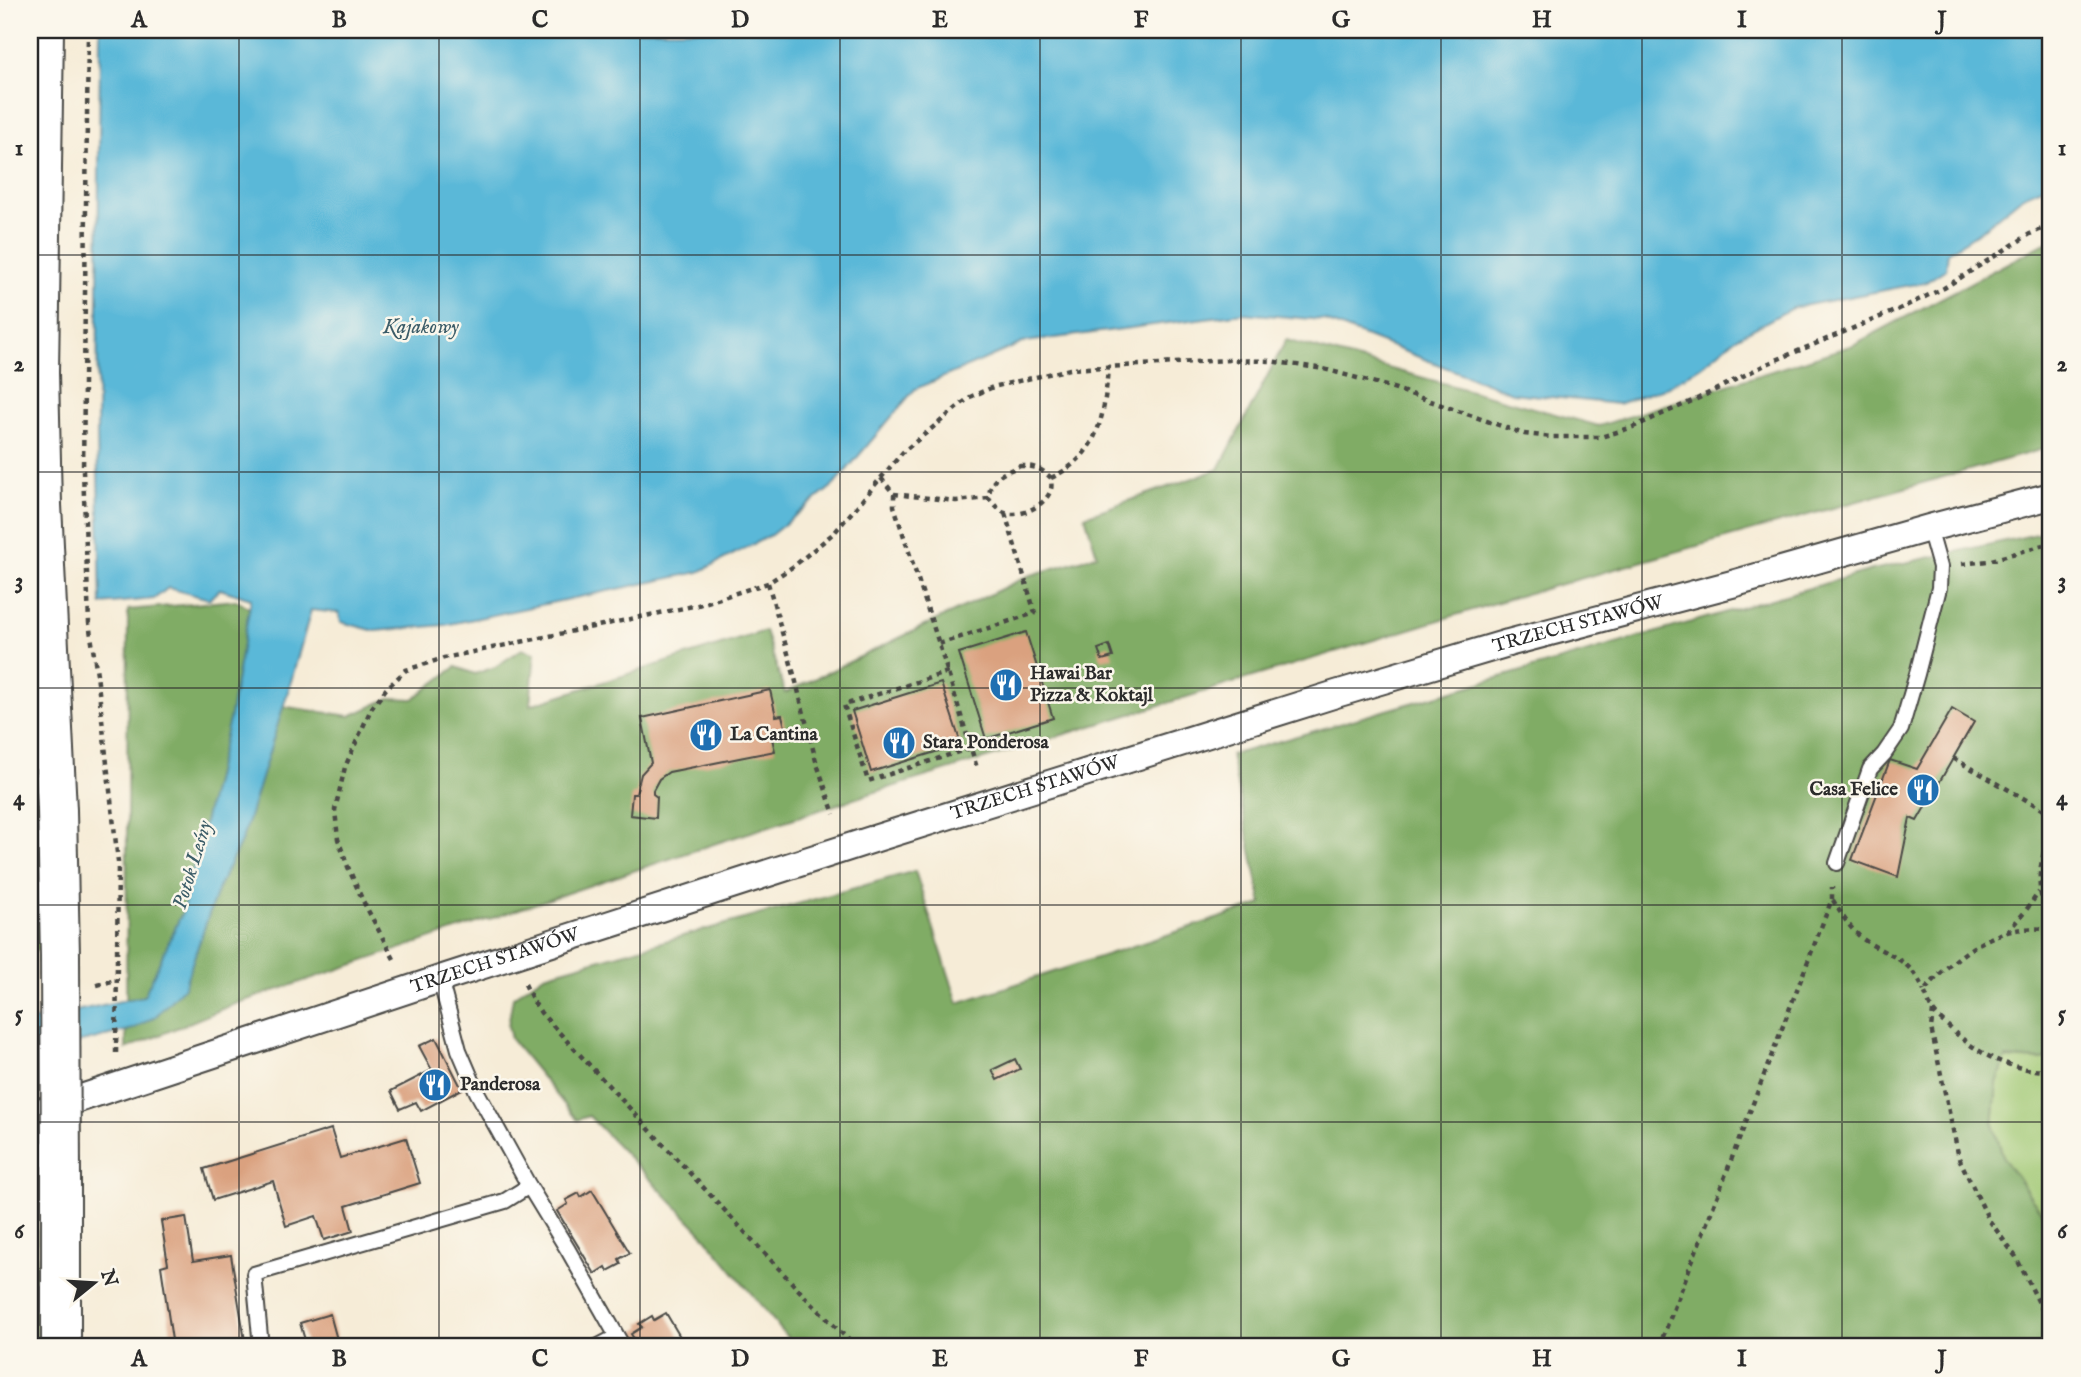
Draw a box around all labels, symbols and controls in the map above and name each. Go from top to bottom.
text: A [130,6,148,35]
text: B [331,6,347,35]
text: C [532,6,549,35]
text: D [731,6,749,35]
text: E [932,6,948,35]
text: F [1134,6,1149,35]
text: G [1332,6,1351,35]
text: H [1532,6,1552,35]
text: I [1737,6,1747,35]
text: J [1934,6,1947,35]
text: 1 [15,134,23,163]
text: 1 [2058,134,2066,163]
water label: Kajakowy [382,314,459,341]
text: 2 [14,350,25,379]
text: 2 [2057,350,2068,379]
text: 3 [15,567,23,596]
text: 3 [2058,567,2066,596]
street label: TRZECH STAWÓW [1490,590,1667,659]
place label: Hawai Bar Pizza & Koktajl [1030,662,1154,708]
restaurant icon: Hawai Bar Pizza & Koktajl [987,666,1025,704]
restaurant icon: La Cantina [687,716,725,754]
place label: La Cantina [730,723,818,747]
restaurant icon: Stara Ponderosa [880,724,918,762]
place label: Stara Ponderosa [923,731,1049,755]
street label: TRZECH STAWÓW [948,750,1123,826]
restaurant icon: Casa Felice [1904,771,1942,809]
place label: Casa Felice [1809,778,1898,802]
text: 4 [13,784,25,813]
text: 4 [2056,784,2068,813]
water label: Potok Leśny [167,817,219,913]
street label: TRZECH STAWÓW [408,923,583,1000]
text: 5 [15,1000,24,1029]
text: 5 [2058,1000,2067,1029]
restaurant icon: Panderosa [416,1066,454,1104]
place label: Panderosa [460,1073,541,1097]
text: 6 [14,1217,25,1246]
text: 6 [2057,1217,2068,1246]
north arrow [60,1248,130,1318]
text: N [94,1266,122,1290]
text: A [130,1345,148,1374]
text: B [331,1345,347,1374]
text: C [532,1345,549,1374]
text: D [731,1345,749,1374]
text: E [932,1345,948,1374]
text: F [1134,1345,1149,1374]
text: G [1332,1345,1351,1374]
text: H [1532,1345,1552,1374]
text: I [1737,1345,1747,1374]
text: J [1934,1345,1947,1374]

